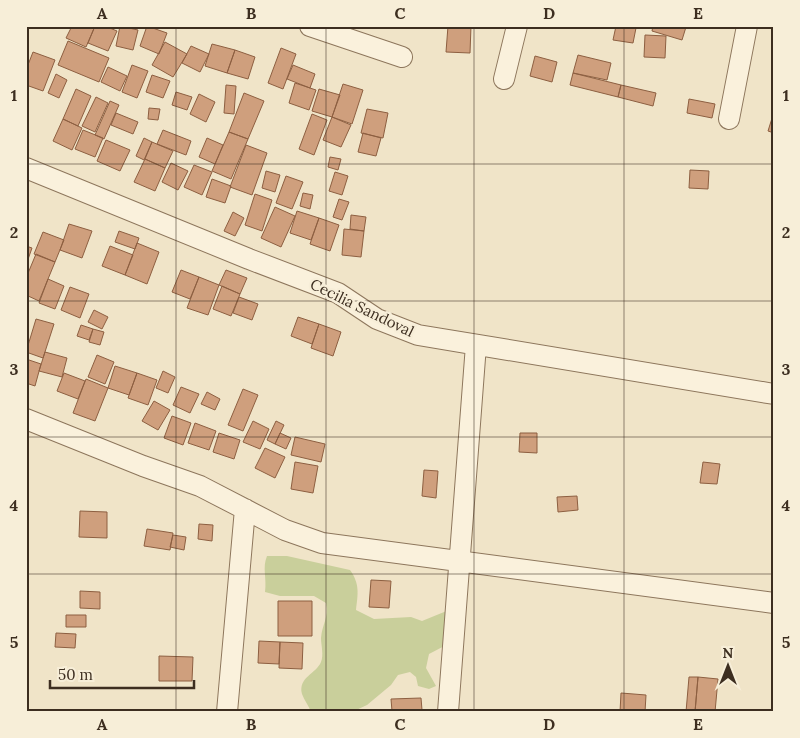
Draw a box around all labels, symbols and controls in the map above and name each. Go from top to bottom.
text: A [97,3,108,23]
text: B [246,3,257,23]
text: C [394,3,406,23]
text: D [543,3,555,23]
text: E [693,3,703,23]
text: 1 [11,85,17,105]
text: 1 [783,85,789,105]
text: 2 [10,222,18,242]
text: 2 [782,222,790,242]
street label: Cecilia Sandoval [307,274,417,341]
text: 3 [10,359,19,379]
text: 3 [782,359,791,379]
text: 4 [10,495,19,515]
text: 4 [782,495,791,515]
text: 5 [10,632,19,652]
text: 5 [782,632,791,652]
north arrow [702,640,752,690]
text: N [723,644,734,662]
scale bar [50,658,194,690]
text: 50 m [58,665,93,684]
text: A [97,714,108,734]
text: B [246,714,257,734]
text: C [394,714,406,734]
text: D [543,714,555,734]
text: E [693,714,703,734]

